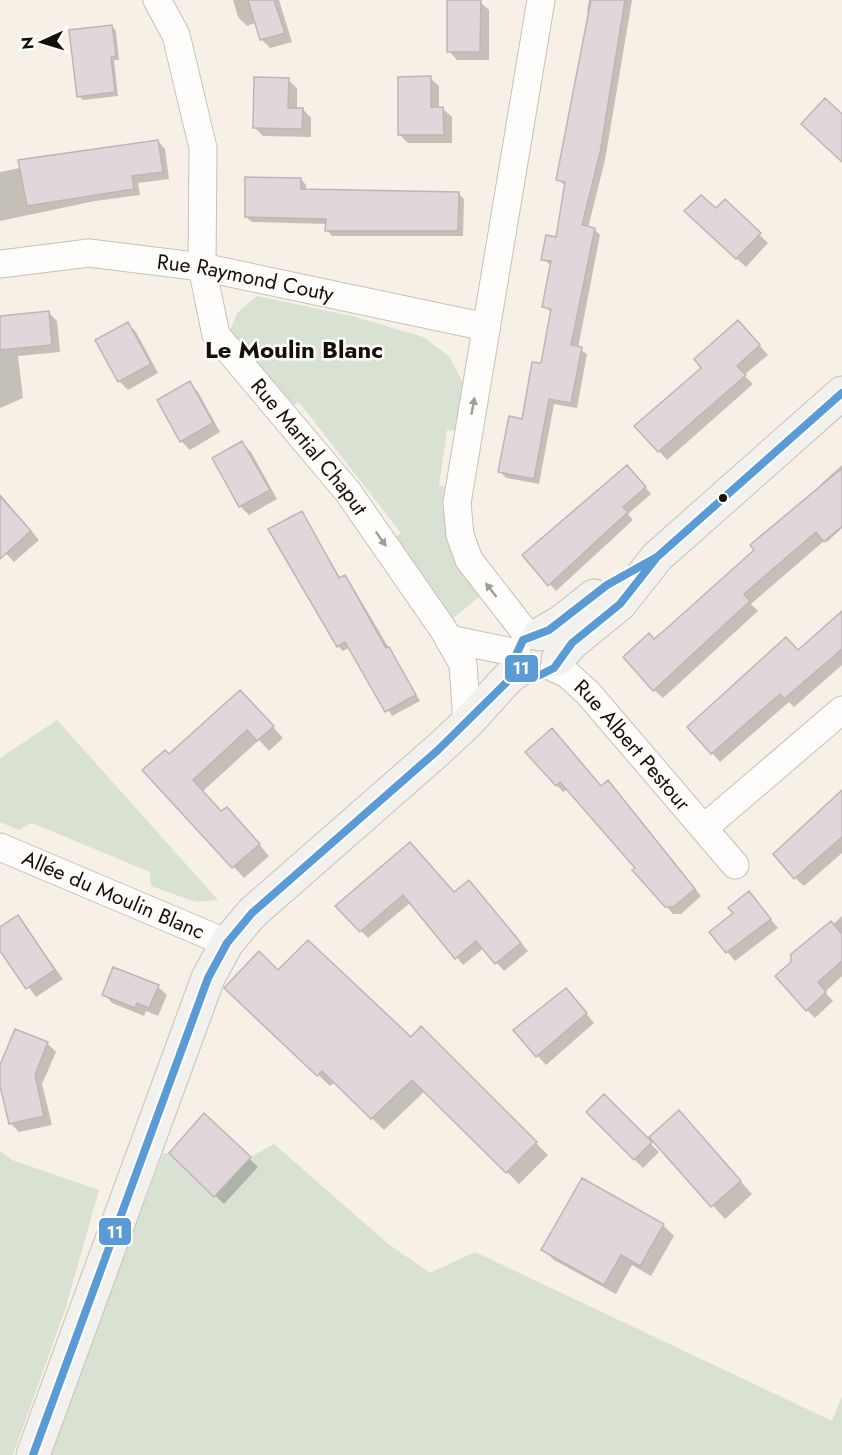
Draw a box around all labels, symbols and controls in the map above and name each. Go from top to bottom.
north arrow [12,12,72,72]
text: N [16,36,39,50]
street label: Rue Raymond Couty [155,247,337,310]
district label: Le Moulin Blanc [205,332,383,367]
street label: Rue Martial Chaput [244,372,375,521]
one-way arrow [469,396,478,415]
unlabelled marker [717,492,729,504]
one-way arrow [375,531,386,547]
one-way arrow [486,583,498,598]
line badge: 11 [504,654,539,683]
text: 11 [513,657,529,680]
street label: Rue Albert Pestour [567,672,698,818]
street label: Allée du Moulin Blanc [17,843,209,947]
line badge: 11 [98,1217,132,1246]
text: 11 [107,1221,123,1244]

